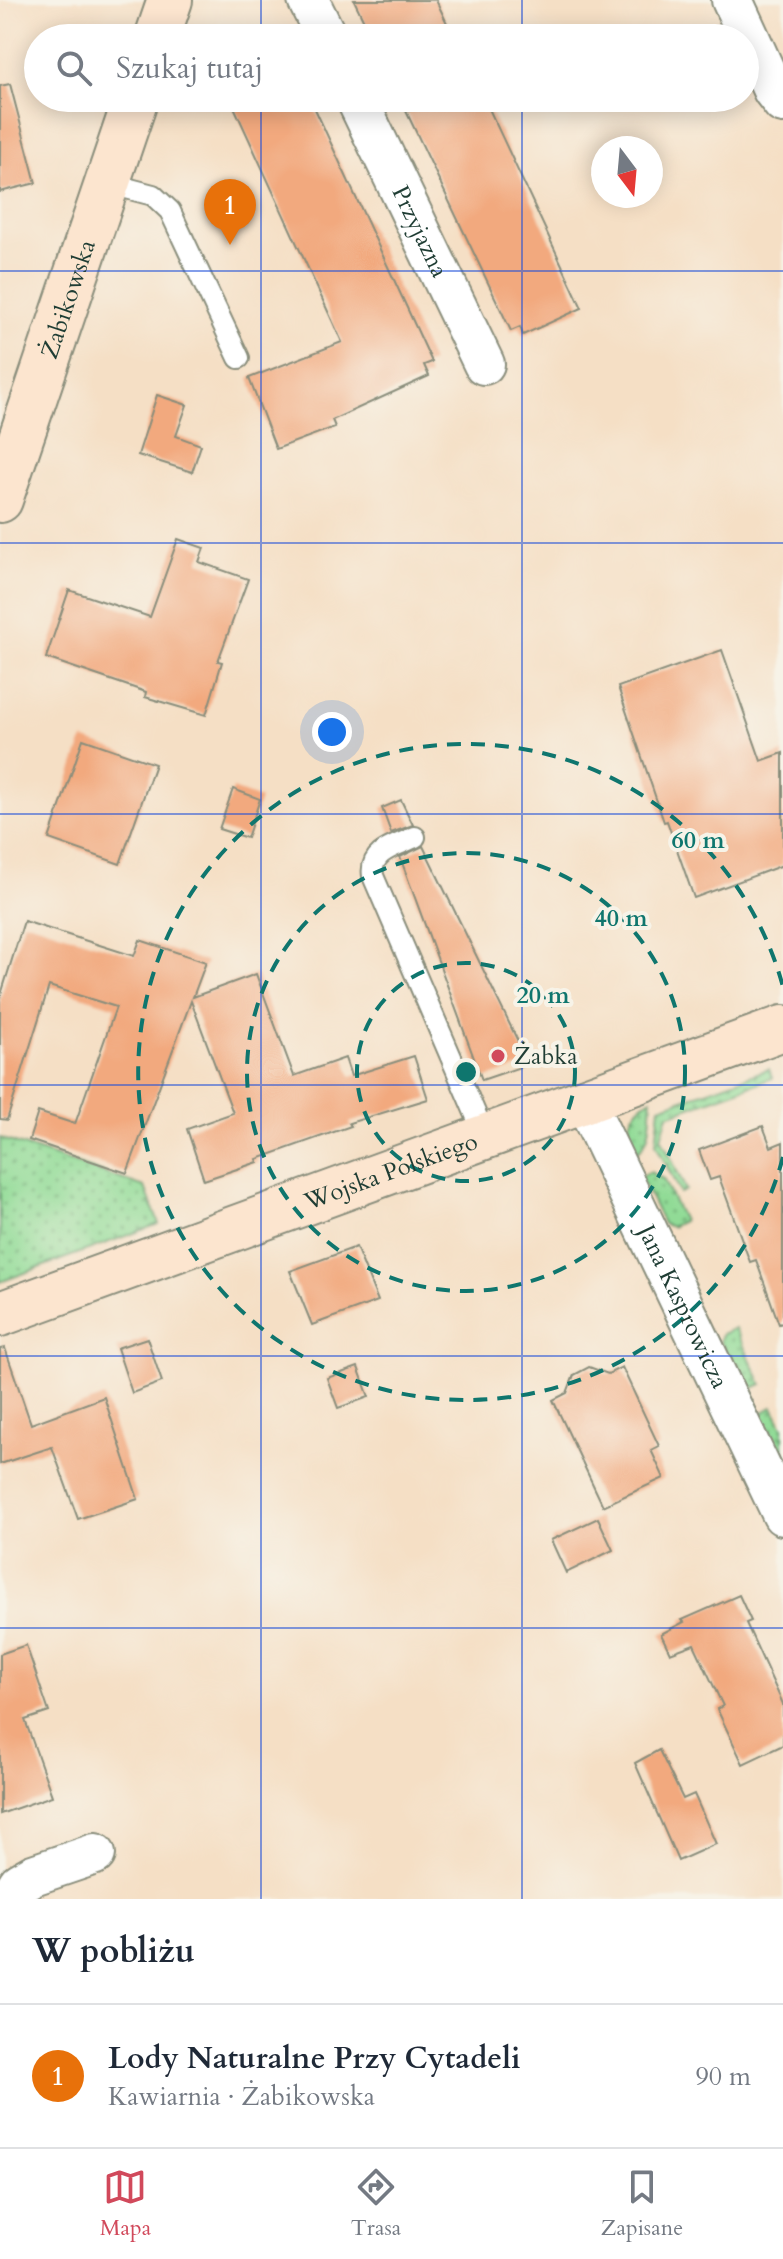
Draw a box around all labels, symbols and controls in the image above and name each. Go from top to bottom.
search box [24,24,759,112]
icon: search [52,46,96,90]
text: Szukaj tutaj [116,48,263,89]
north arrow [591,136,663,208]
pin: 1 [204,179,256,245]
street label: Przyjazna [384,180,456,284]
street label: Żabikowska [33,235,104,363]
your location [312,712,352,752]
text: 60 m [671,824,725,857]
text: 40 m [594,902,648,935]
text: 20 m [516,979,570,1012]
place label: Żabka [514,1040,578,1073]
marker: Żabka [489,1047,507,1065]
centre of rings [452,1058,480,1086]
street label: Wojska Polskiego [299,1125,482,1219]
street label: Jana Kasprowicza [628,1217,736,1395]
text: W pobliżu [32,1928,195,1974]
text: Lody Naturalne Przy Cytadeli [108,2038,521,2079]
text: 1 [51,2059,65,2094]
text: 90 m [695,2059,751,2094]
text: Kawiarnia · Żabikowska [108,2079,375,2114]
tab: Mapa [100,2165,151,2243]
tab: Trasa [351,2165,401,2243]
tab: Zapisane [601,2165,683,2243]

